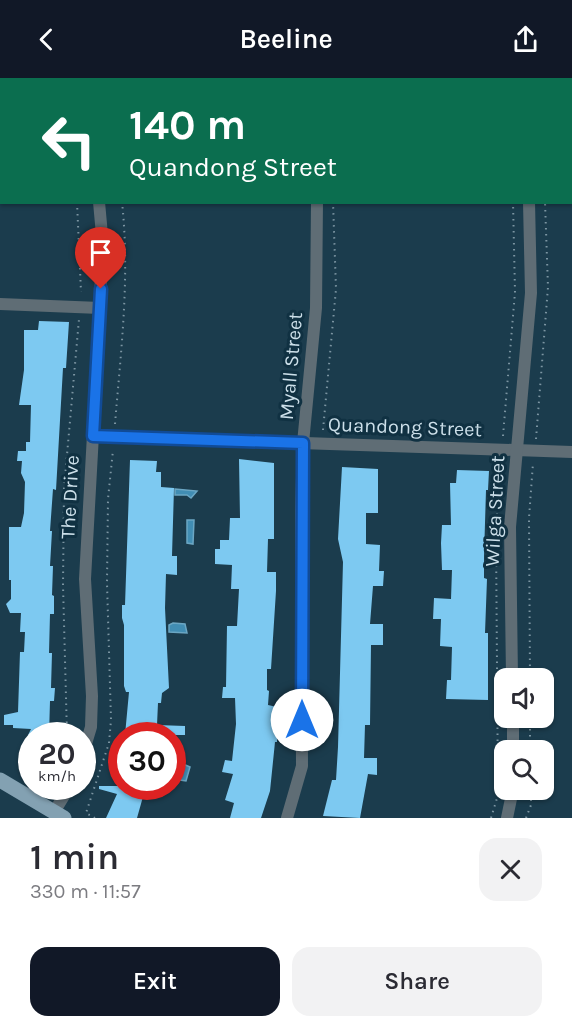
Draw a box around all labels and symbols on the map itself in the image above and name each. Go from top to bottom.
pin [75,227,126,289]
street label: Myall Street [275,311,307,421]
street label: Quandong Street [328,413,483,441]
street label: Wilga Street [481,454,509,567]
street label: The Drive [56,455,84,539]
position arrow [270,688,334,752]
speed limit sign: 30 [108,722,186,800]

